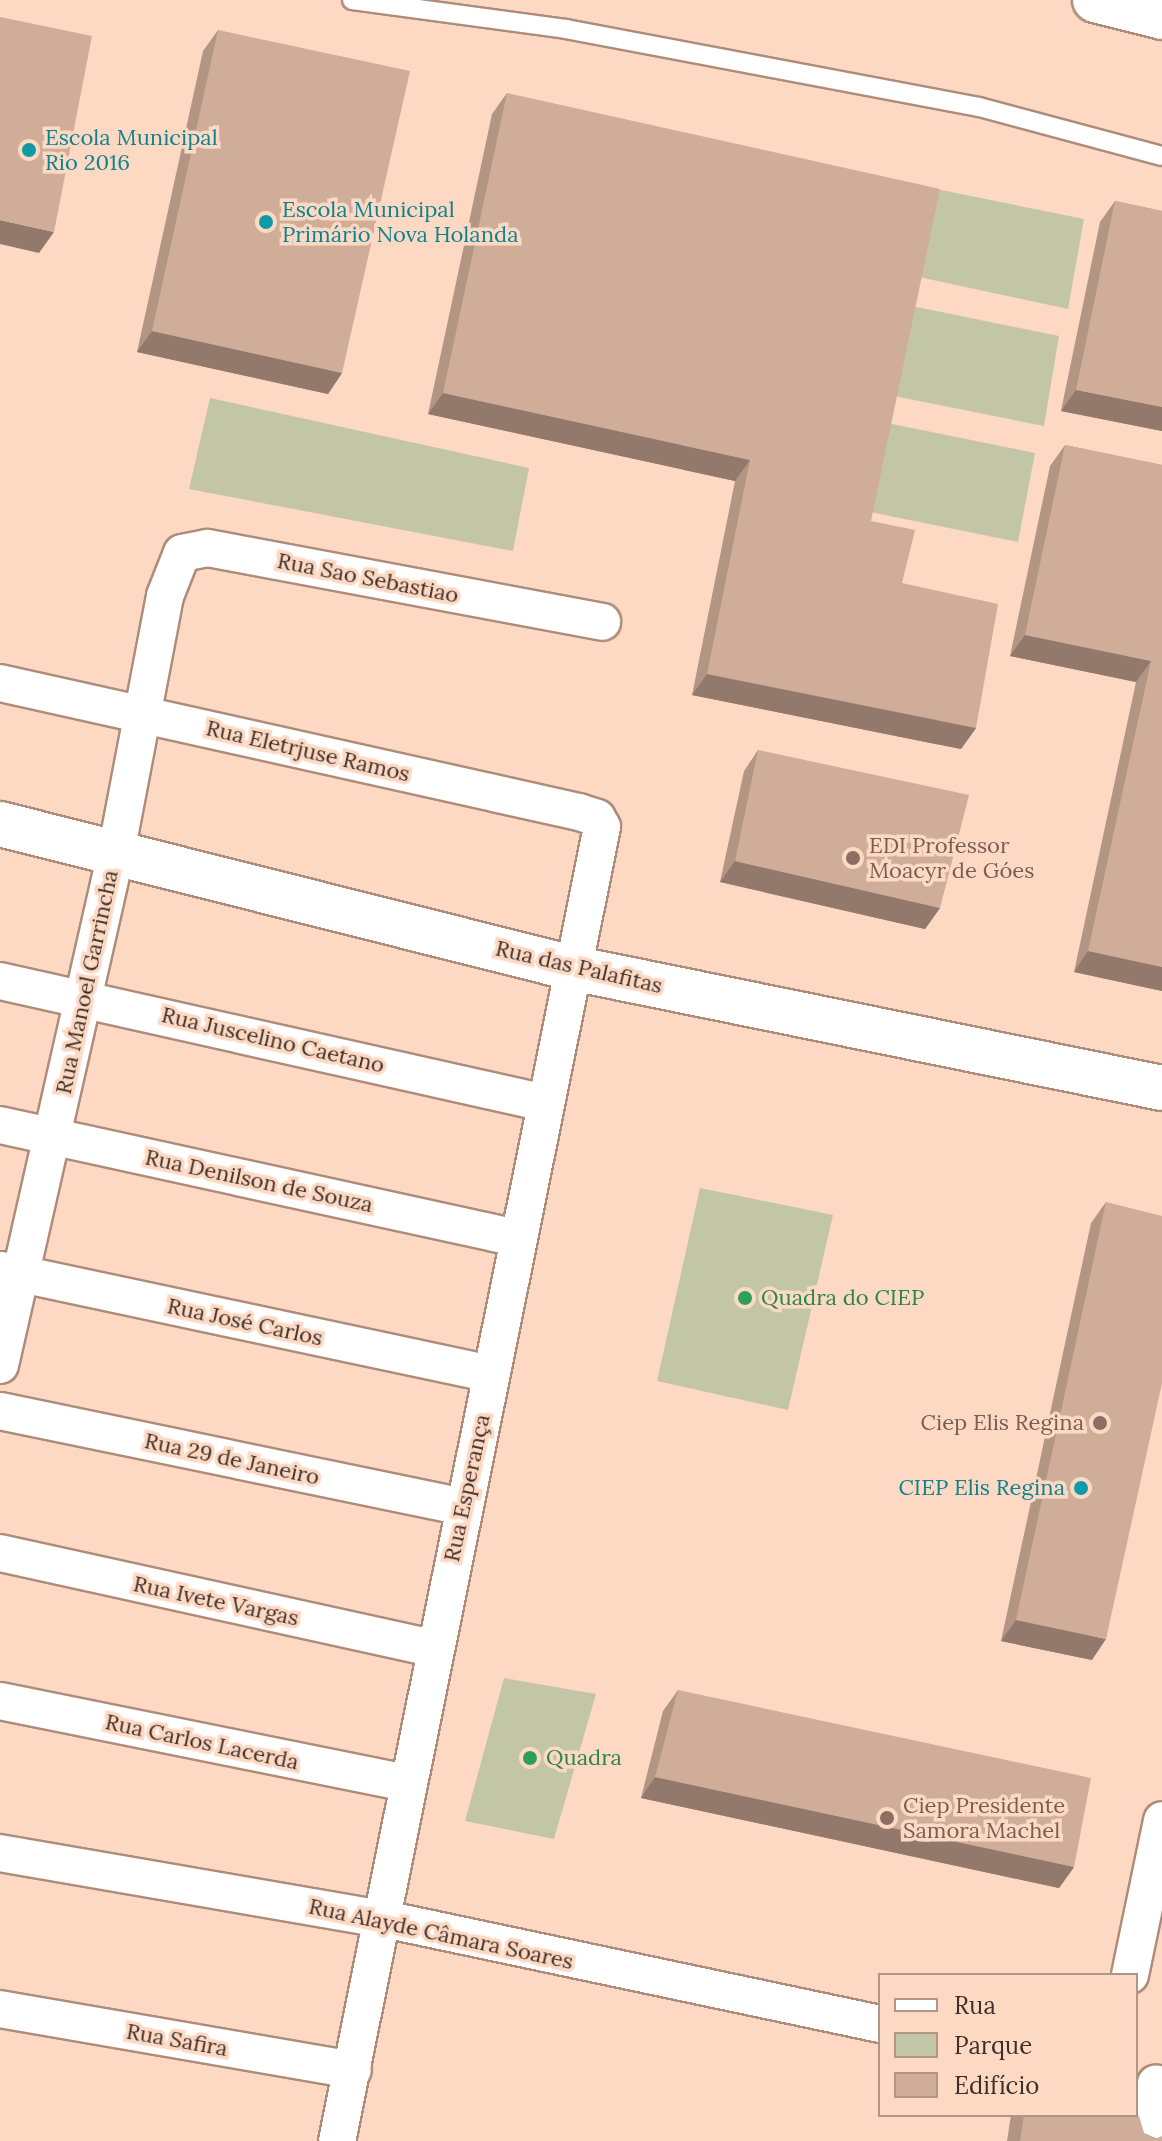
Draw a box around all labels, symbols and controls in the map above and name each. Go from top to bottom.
place label: Escola Municipal Rio 2016 [45,124,218,176]
marker: Escola Municipal Rio 2016 [20,141,38,159]
place label: Escola Municipal Primário Nova Holanda [282,196,518,248]
marker: Escola Municipal Primário Nova Holanda [257,213,275,231]
street label: Rua Sao Sebastiao [275,547,461,609]
street label: Rua Eletrjuse Ramos [204,715,412,787]
place label: EDI Professor Moacyr de Góes [869,832,1034,884]
marker: EDI Professor Moacyr de Góes [844,849,862,867]
street label: Rua Manoel Garrincha [50,868,124,1096]
street label: Rua das Palafitas [493,935,665,999]
street label: Rua Juscelino Caetano [159,1002,387,1078]
street label: Rua Denilson de Souza [143,1144,375,1218]
place label: Quadra do CIEP [761,1285,924,1311]
marker: Quadra do CIEP [736,1289,754,1307]
street label: Rua José Carlos [165,1293,325,1351]
place label: Ciep Elis Regina [921,1410,1084,1436]
street label: Rua Esperança [438,1412,496,1564]
marker: Ciep Elis Regina [1091,1414,1109,1432]
street label: Rua 29 de Janeiro [142,1428,322,1490]
place label: CIEP Elis Regina [898,1475,1065,1501]
marker: CIEP Elis Regina [1072,1479,1090,1497]
street label: Rua Ivete Vargas [131,1571,301,1631]
street label: Rua Carlos Lacerda [103,1709,301,1775]
place label: Quadra [546,1745,622,1771]
marker: Quadra [521,1749,539,1767]
place label: Ciep Presidente Samora Machel [903,1792,1065,1844]
marker: Ciep Presidente Samora Machel [878,1809,896,1827]
street label: Rua Alayde Câmara Soares [306,1893,576,1975]
legend [878,1973,1138,2117]
text: Rua [954,1990,996,2021]
street label: Rua Safira [124,2018,230,2062]
text: Parque [954,2030,1032,2061]
text: Edifício [954,2070,1039,2101]

